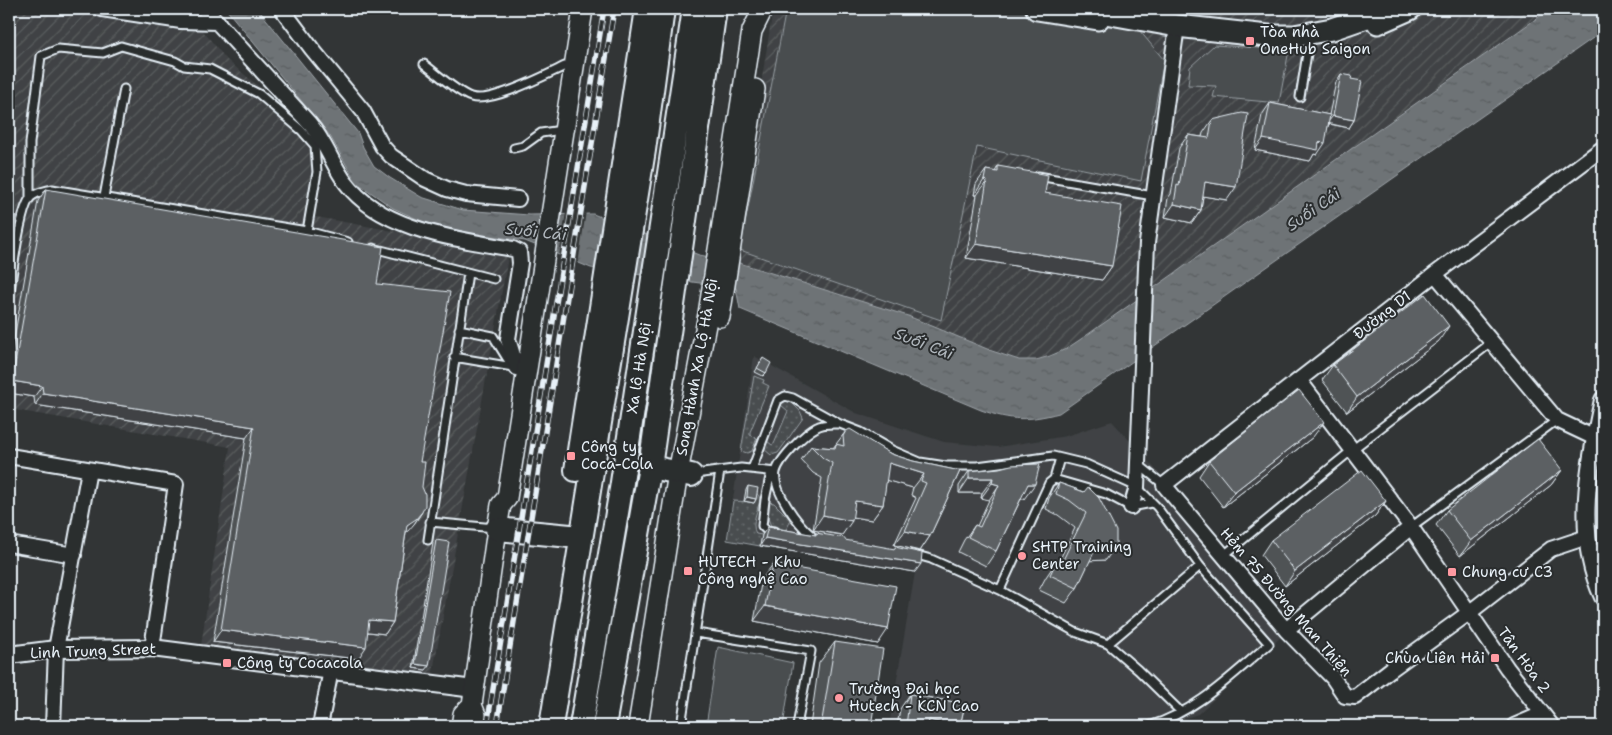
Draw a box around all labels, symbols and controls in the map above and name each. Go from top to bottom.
place label: Tòa nhà OneHub Saigon [1260,22,1370,59]
marker: Tòa nhà OneHub Saigon [1244,35,1256,47]
water label: Suối Cái [1282,183,1345,236]
water label: Suối Cái [504,218,568,245]
street label: Song Hành Xa Lộ Hà Nội [672,277,722,457]
street label: Đường D1 [1349,286,1415,344]
street label: Xa lộ Hà Nội [622,321,656,415]
water label: Suối Cái [891,323,957,364]
place label: Công ty Coca-Cola [581,437,654,474]
marker: Công ty Coca-Cola [565,450,577,462]
street label: Hẻm 75 Đường Man Thiện [1216,523,1356,681]
place label: SHTP Training Center [1032,537,1132,574]
marker: SHTP Training Center [1016,550,1028,562]
place label: HUTECH - Khu Công nghệ Cao [698,552,808,589]
place label: Chung cư C3 [1462,562,1553,582]
marker: HUTECH - Khu Công nghệ Cao [682,565,694,577]
marker: Chung cư C3 [1446,566,1458,578]
street label: Tân Hòa 2 [1493,623,1555,697]
street label: Linh Trung Street [30,639,156,663]
place label: Chùa Liên Hải [1385,648,1485,668]
marker: Chùa Liên Hải [1489,652,1501,664]
place label: Công ty Cocacola [237,653,363,673]
marker: Công ty Cocacola [221,657,233,669]
place label: Trường Đại học Hutech - KCN Cao [849,679,979,716]
marker: Trường Đại học Hutech - KCN Cao [833,692,845,704]

